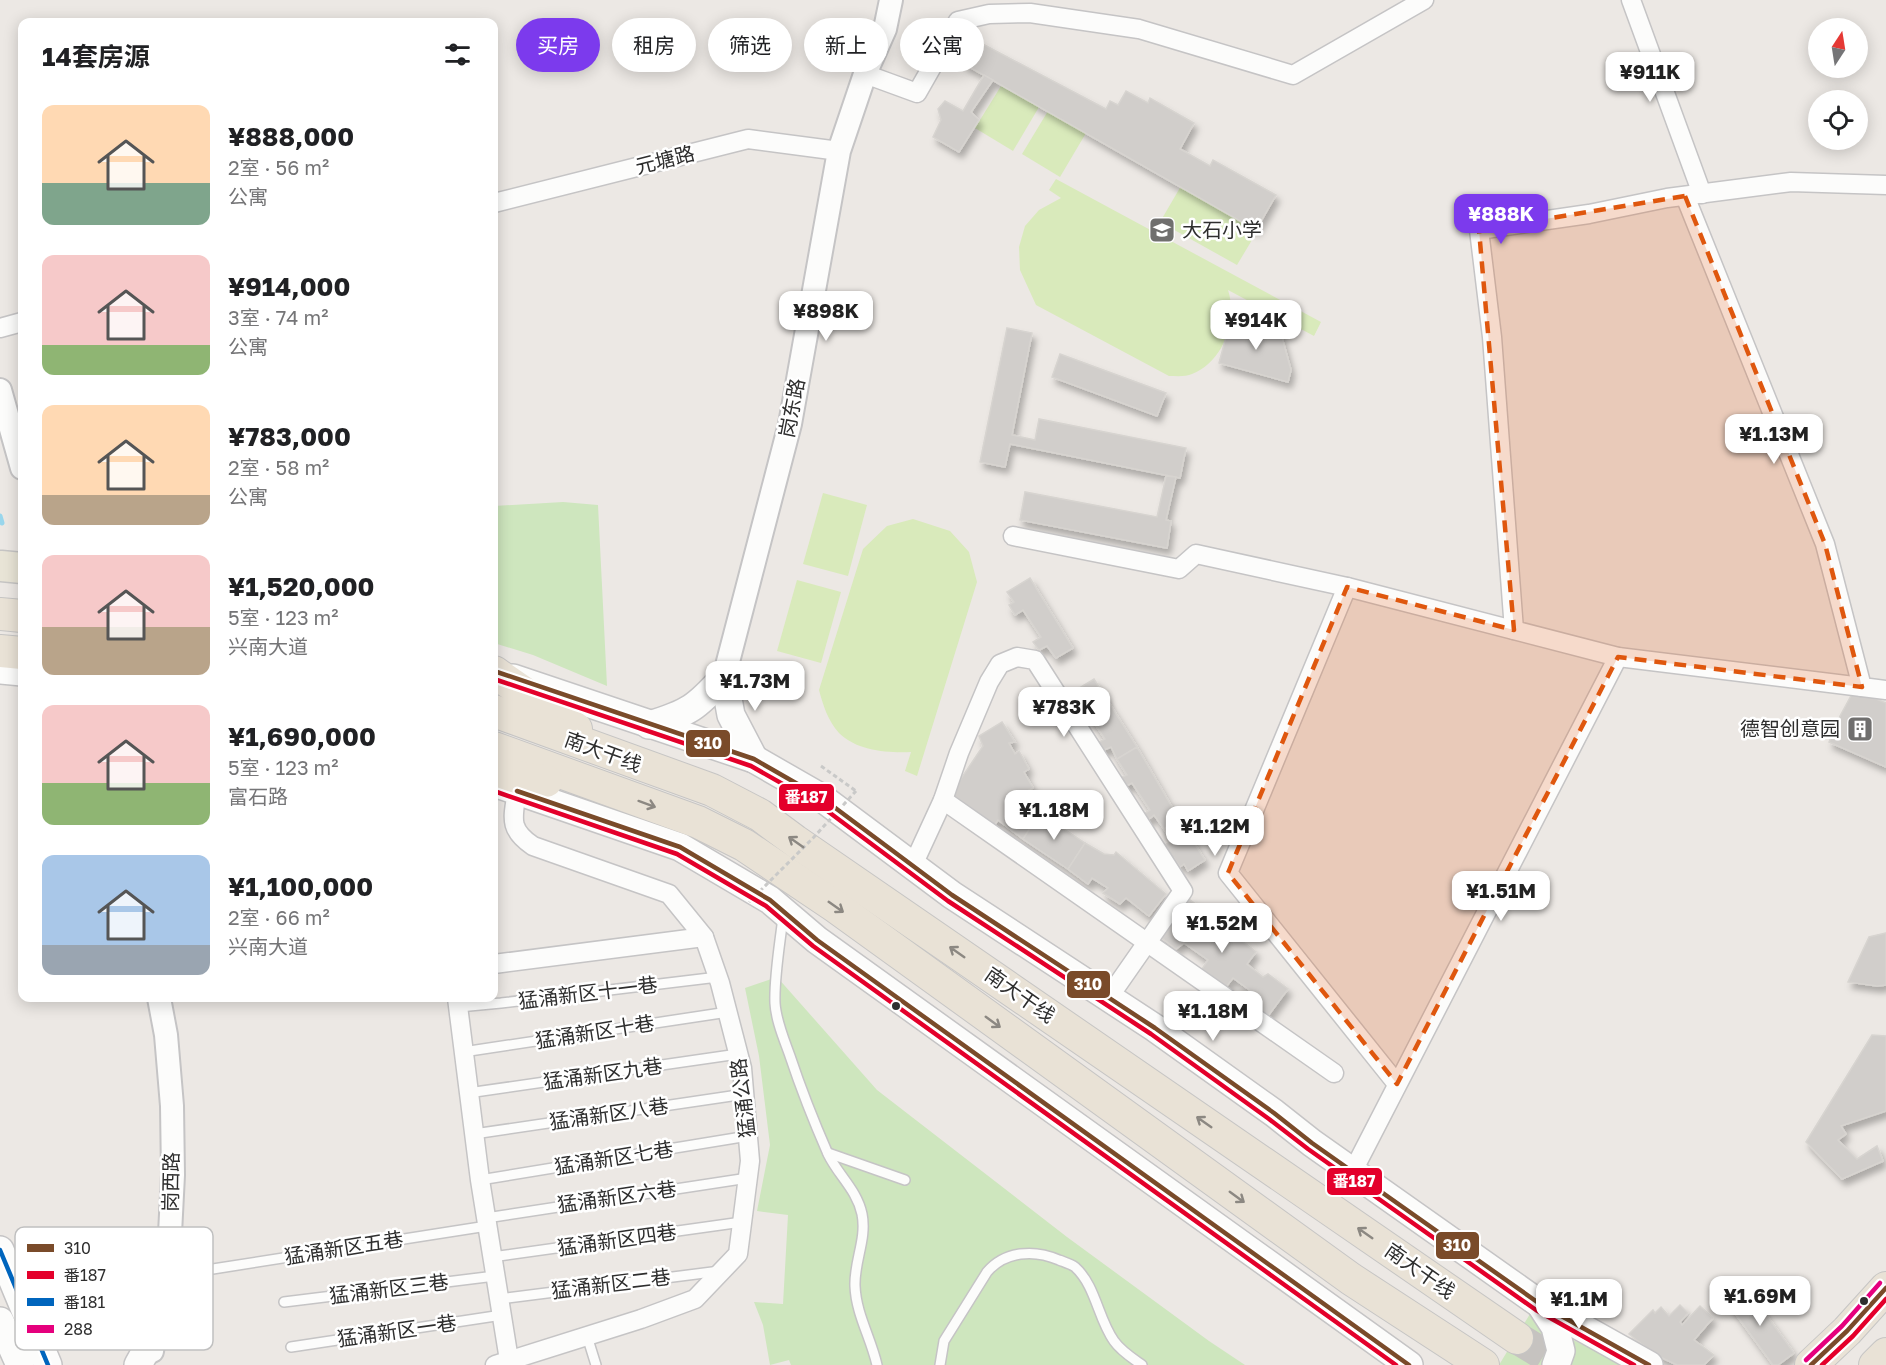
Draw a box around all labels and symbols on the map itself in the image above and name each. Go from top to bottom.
north arrow [1808,18,1868,78]
pin: ¥911K [1608,52,1692,103]
street label: 元塘路 [633,140,697,178]
pin: ¥888K [1459,194,1543,245]
school or university icon: 大石小学 [1147,215,1177,245]
place label: 大石小学 [1182,217,1262,241]
pin: ¥898K [784,291,868,342]
pin: ¥914K [1214,300,1298,351]
street label: 岗东路 [774,376,809,440]
pin: ¥1.13M [1725,414,1823,465]
pin: ¥1.73M [706,661,804,712]
pin: ¥783K [1022,687,1106,738]
building icon: 德智创意园 [1845,714,1875,744]
place label: 德智创意园 [1740,716,1840,740]
street label: 南大干线 [562,726,645,776]
line badge: 310 [685,729,731,758]
text: 310 [694,733,722,753]
line badge: 番187 [778,783,835,812]
text: 番187 [784,787,828,807]
pin: ¥1.18M [1005,790,1103,841]
one-way arrow [637,799,656,810]
pin: ¥1.12M [1166,806,1264,857]
one-way arrow [789,836,805,848]
pin: ¥1.51M [1452,871,1550,922]
one-way arrow [827,901,843,913]
pin: ¥1.52M [1173,903,1271,954]
one-way arrow [950,946,966,958]
street label: 南大干线 [981,961,1060,1027]
line badge: 310 [1066,970,1111,999]
street label: 猛涌新区十一巷 [517,972,659,1012]
text: 310 [1074,974,1102,994]
pin: ¥1.18M [1164,991,1262,1042]
unlabelled marker [890,1000,902,1012]
street label: 猛涌新区十巷 [534,1010,656,1052]
one-way arrow [985,1016,1001,1028]
street label: 猛涌新区九巷 [542,1053,664,1093]
street label: 猛涌公路 [725,1057,759,1139]
street label: 猛涌新区八巷 [548,1093,670,1133]
one-way arrow [1197,1116,1213,1128]
street label: 猛涌新区七巷 [553,1136,675,1178]
street label: 岗西路 [157,1152,183,1212]
line badge: 番187 [1326,1167,1383,1196]
text: 番187 [1332,1171,1376,1191]
street label: 猛涌新区六巷 [556,1176,678,1216]
one-way arrow [1228,1191,1244,1203]
street label: 猛涌新区四巷 [556,1219,678,1259]
street label: 猛涌新区五巷 [283,1226,405,1268]
legend [15,1227,213,1350]
one-way arrow [1357,1227,1373,1239]
line badge: 310 [1435,1231,1480,1260]
text: 310 [1443,1235,1471,1255]
street label: 南大干线 [1381,1237,1460,1303]
text: 310 [64,1238,91,1258]
street label: 猛涌新区二巷 [550,1264,672,1302]
text: 番187 [64,1265,106,1285]
street label: 猛涌新区三巷 [328,1269,450,1307]
pin: ¥1.69M [1711,1276,1809,1327]
pin: ¥1.1M [1537,1279,1621,1330]
text: 番181 [64,1292,106,1312]
unlabelled marker [1858,1295,1870,1307]
street label: 猛涌新区一巷 [336,1310,458,1350]
text: 288 [64,1319,93,1339]

